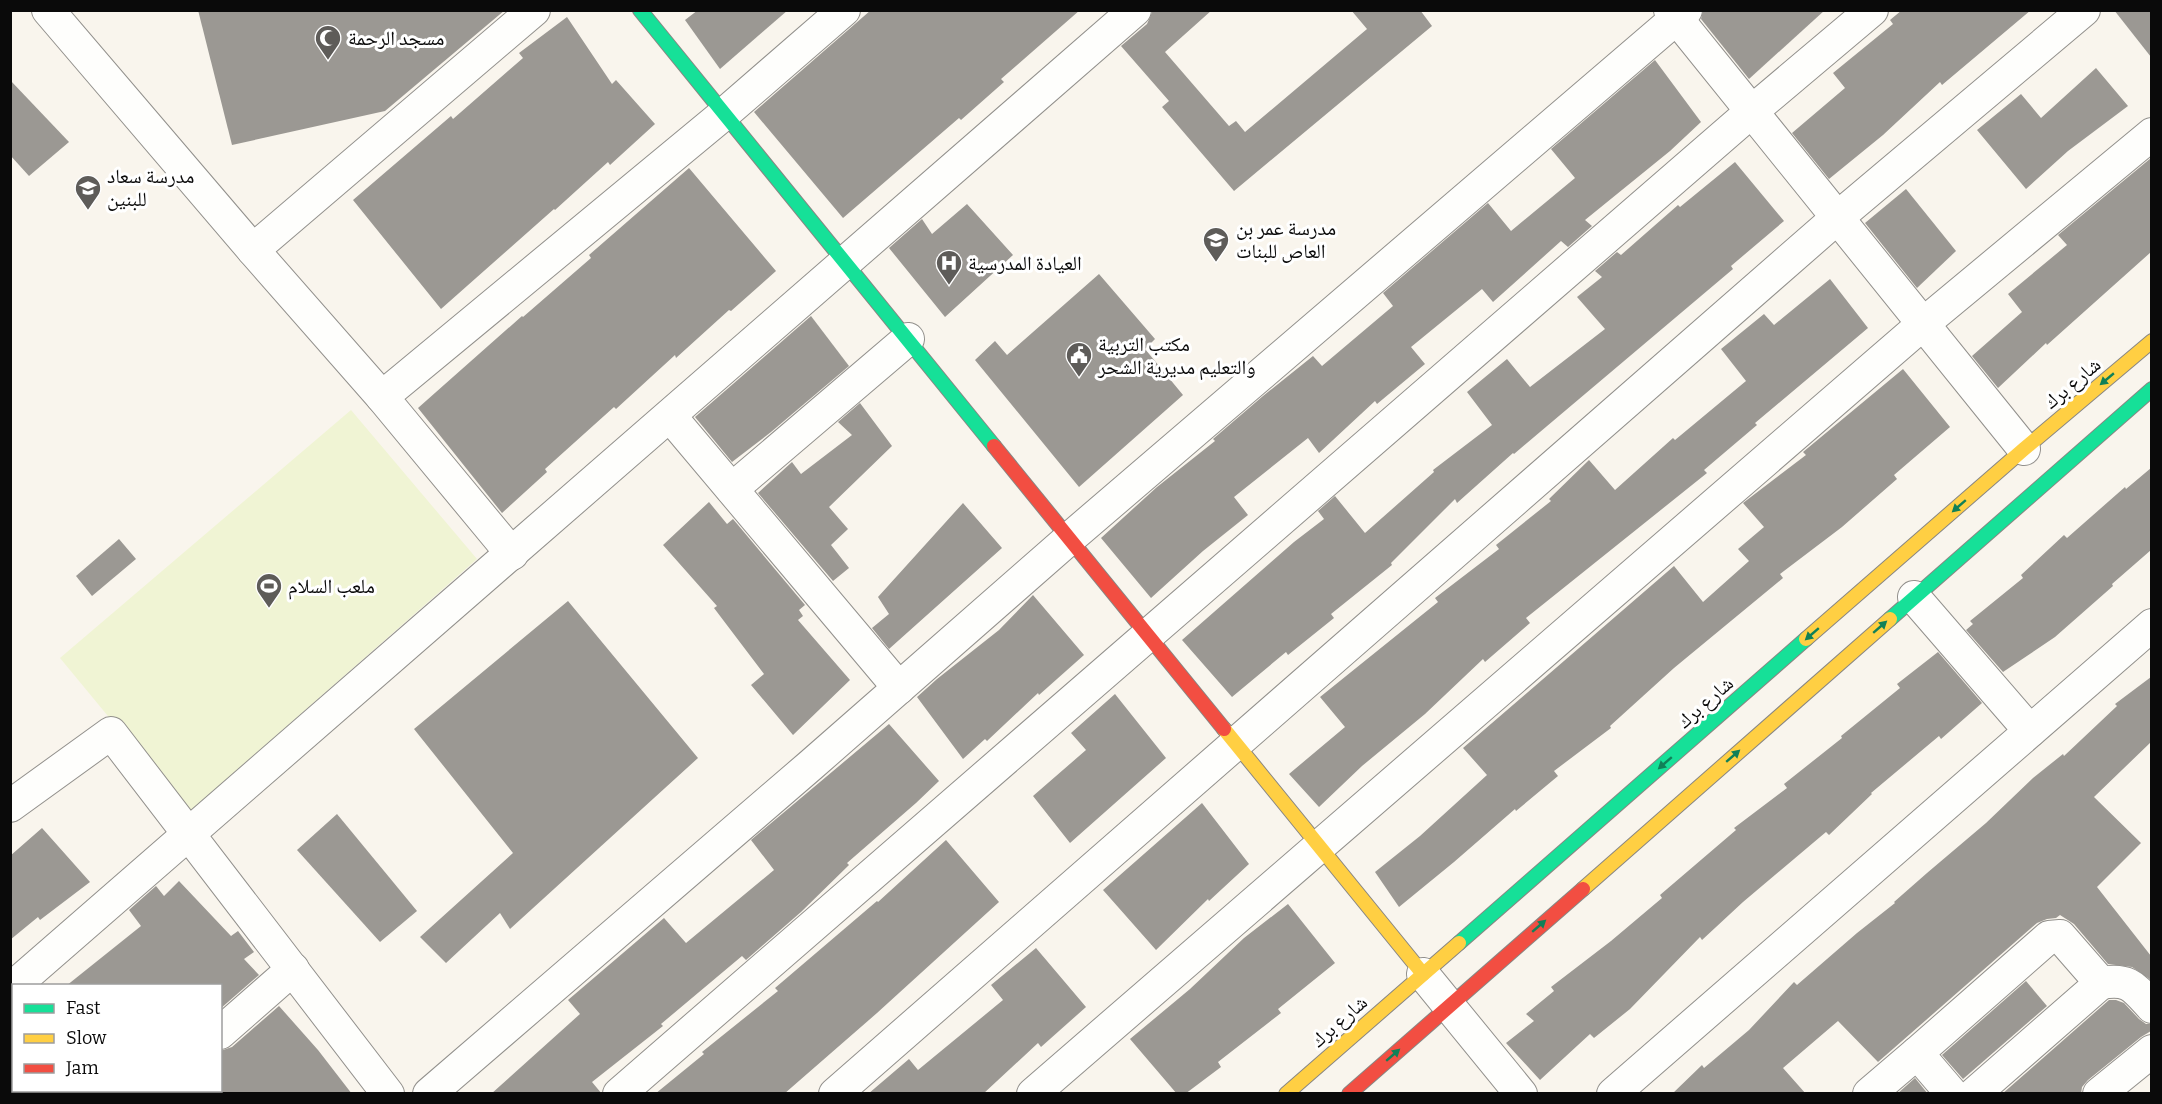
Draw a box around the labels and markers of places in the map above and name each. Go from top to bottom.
mosque icon: مسجد الرحمة [313,23,343,61]
place label: مسجد الرحمة [348,26,444,50]
place label: مدرسة سعاد للبنين [107,164,194,211]
school or university icon: مدرسة سعاد للبنين [73,173,103,211]
place label: مدرسة عمر بن العاص للبنات [1236,216,1336,263]
school or university icon: مدرسة عمر بن العاص للبنات [1201,225,1231,263]
hospital icon: العيادة المدرسية [934,248,964,286]
place label: العيادة المدرسية [968,251,1082,275]
place label: مكتب التربية والتعليم مديرية الشحر [1097,332,1256,381]
public building icon: مكتب التربية والتعليم مديرية الشحر [1064,340,1094,378]
sports icon: ملعب السلام [254,571,284,609]
place label: ملعب السلام [288,574,375,600]

